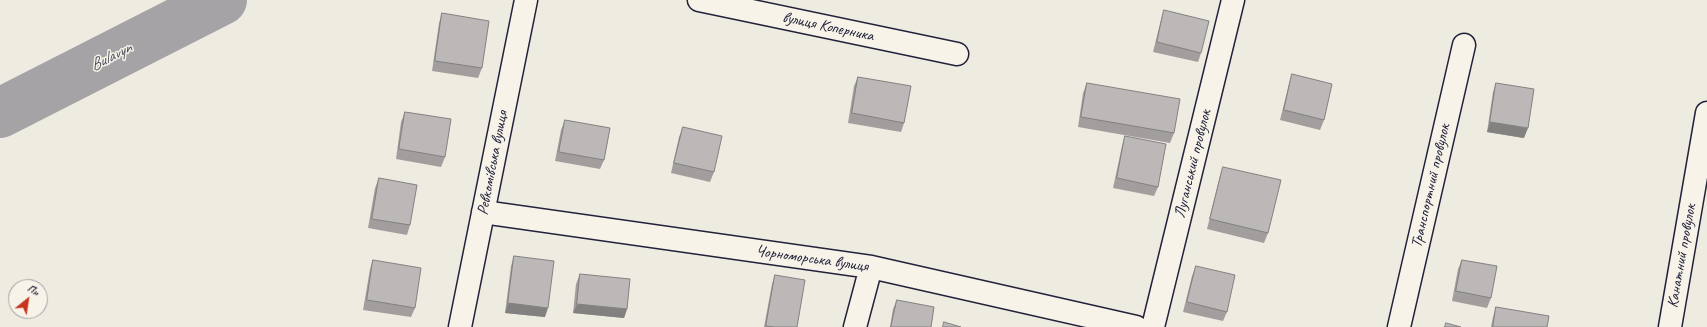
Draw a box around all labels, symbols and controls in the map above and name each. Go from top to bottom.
street label: вулиця Коперника [781,8,875,46]
water label: Bulavyn [87,38,135,76]
street label: Луганський провулок [1170,108,1216,220]
street label: Ревкомівська вулиця [473,109,513,217]
street label: Транспортний провулок [1407,122,1455,250]
street label: Канатний провулок [1663,203,1701,309]
street label: Чорноморська вулиця [755,242,869,276]
north arrow [8,279,48,319]
text: Пн [25,281,42,298]

